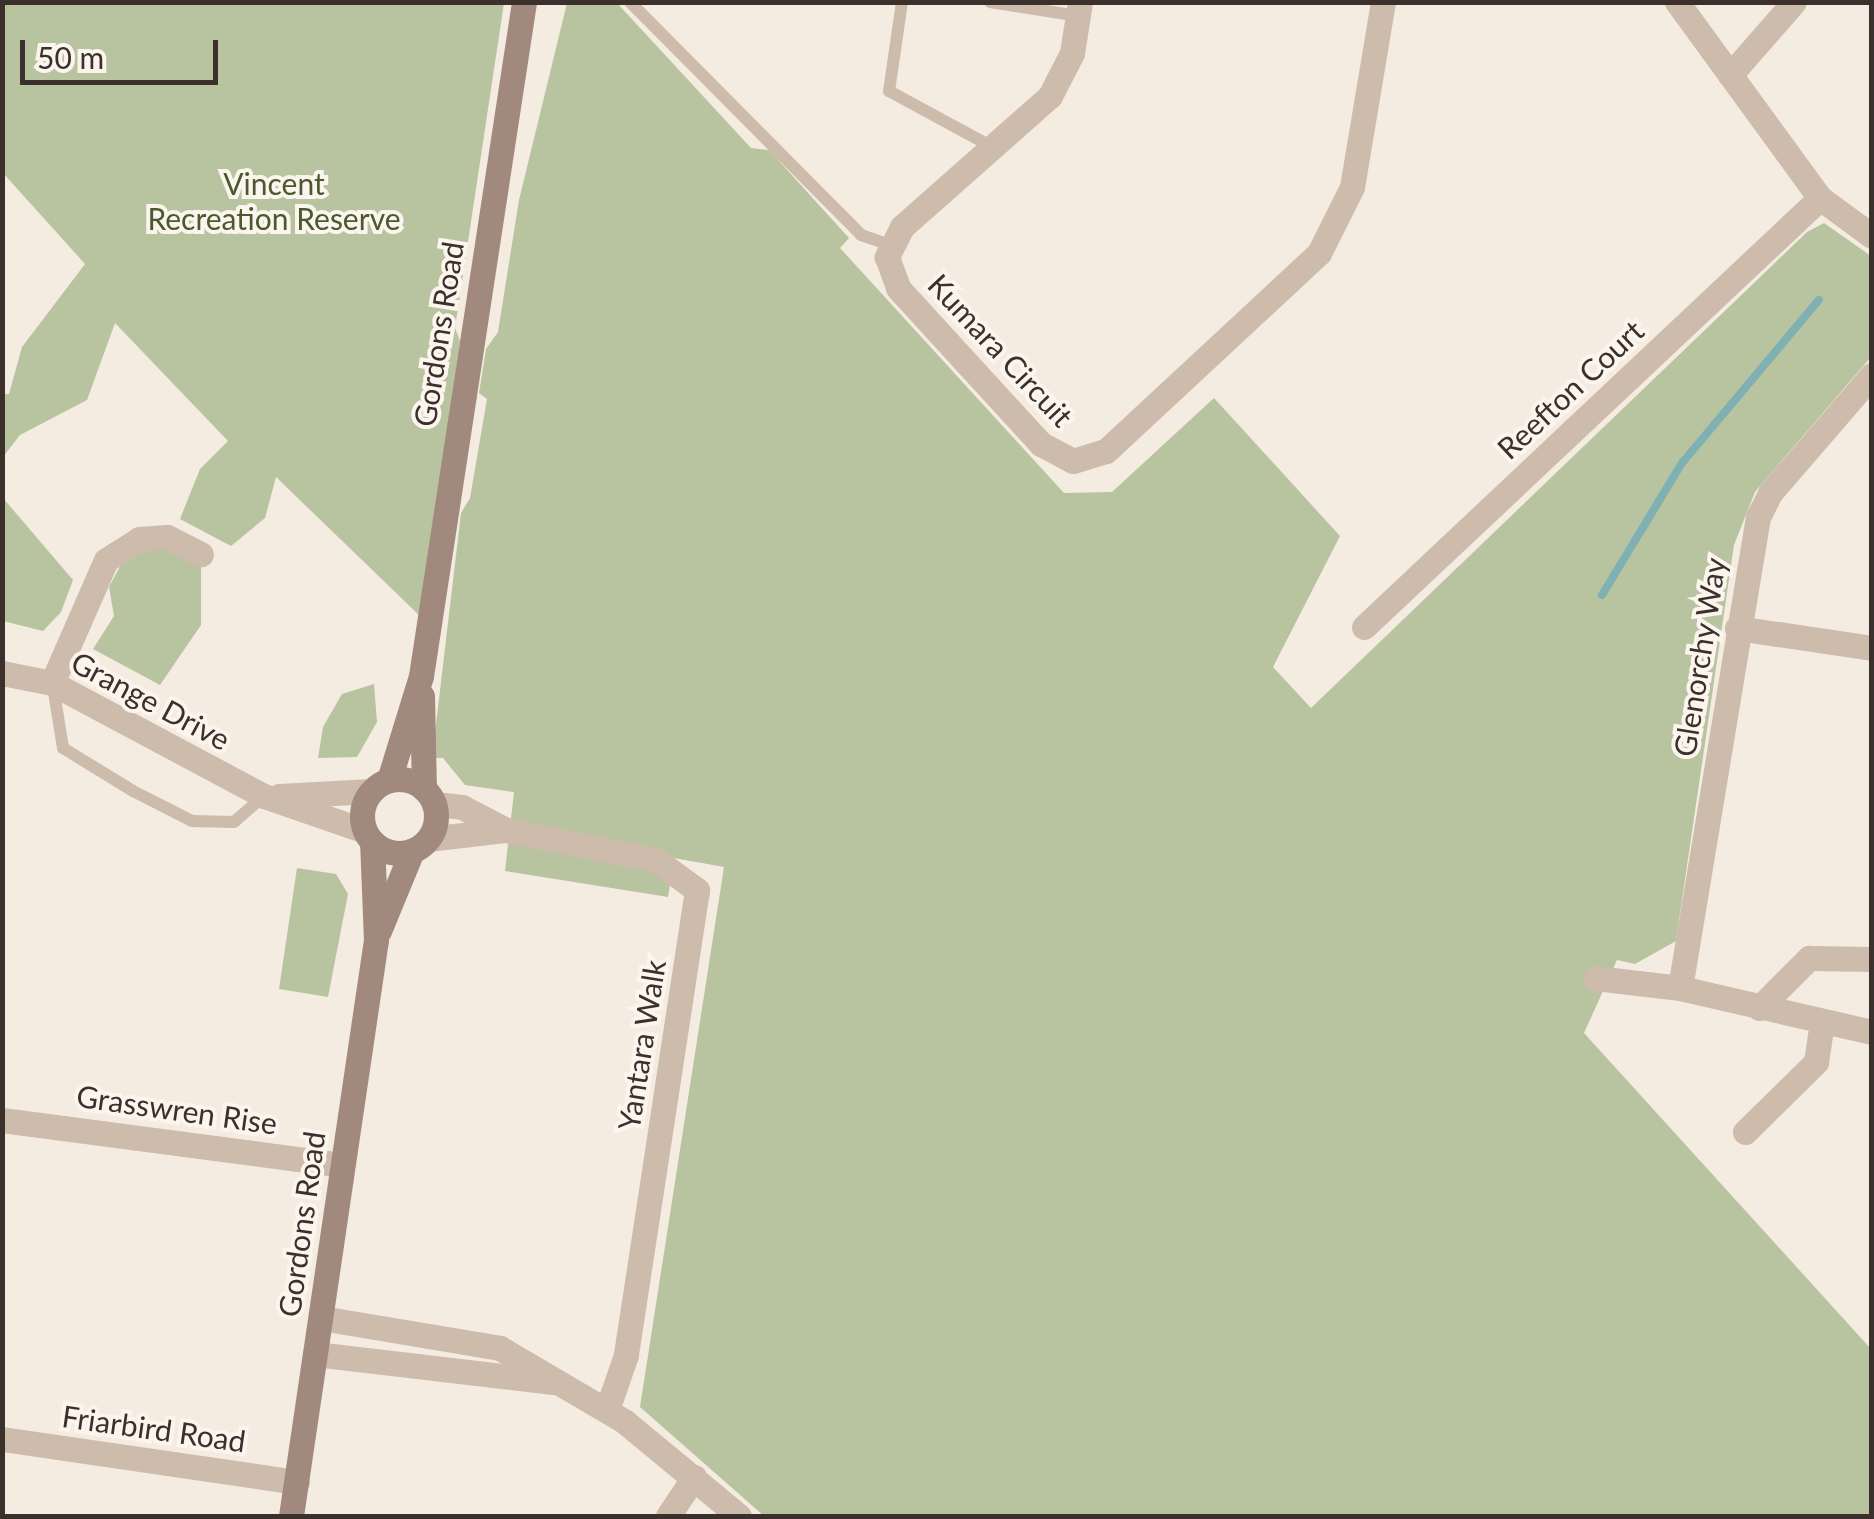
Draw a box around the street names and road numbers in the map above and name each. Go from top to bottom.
street label: Gordons Road [406,239,470,429]
street label: Kumara Circuit [921,266,1081,434]
street label: Reefton Court [1490,312,1650,466]
street label: Glenorchy Way [1665,554,1733,760]
street label: Grange Drive [66,643,236,757]
street label: Yantara Walk [610,957,672,1133]
street label: Grasswren Rise [74,1077,280,1141]
street label: Gordons Road [270,1129,332,1319]
street label: Friarbird Road [60,1397,248,1459]

